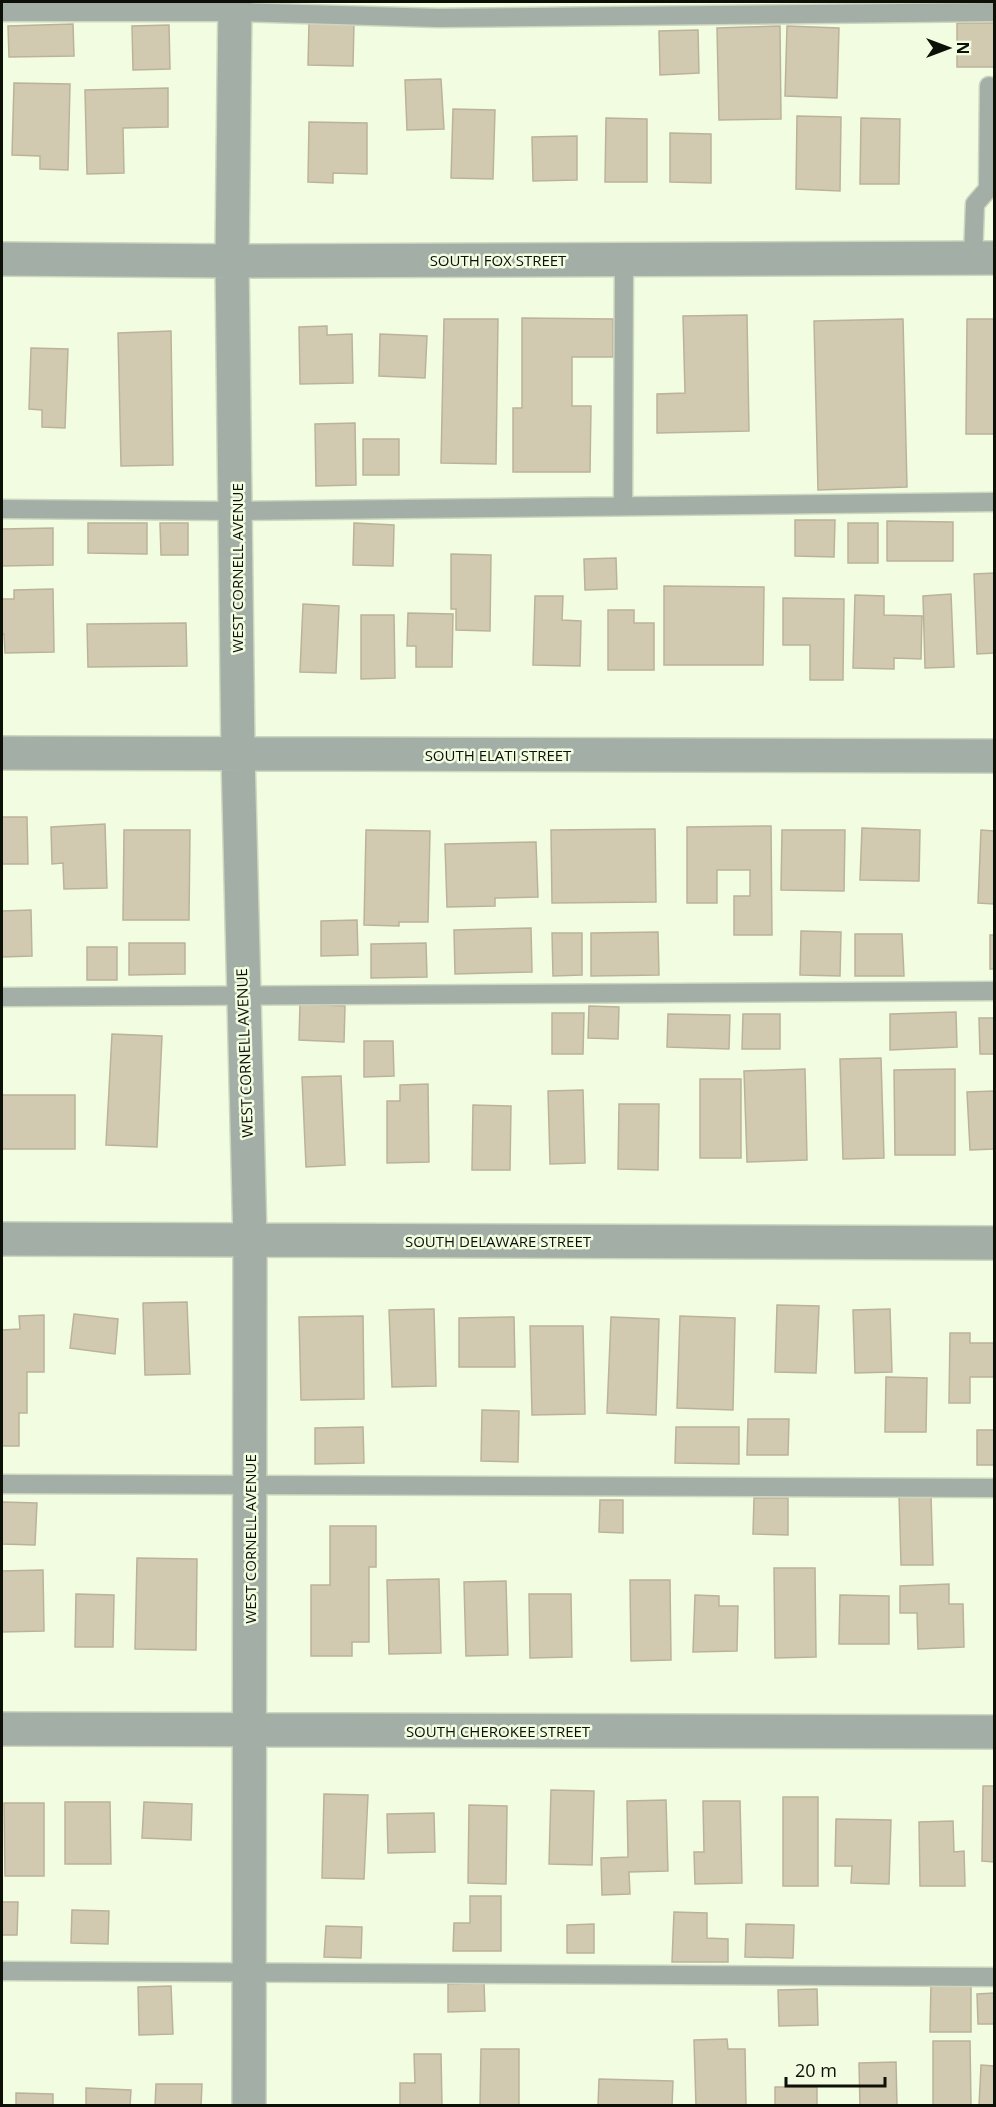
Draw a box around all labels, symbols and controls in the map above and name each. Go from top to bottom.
north arrow [918,18,978,78]
text: N [952,41,974,55]
street label: SOUTH FOX STREET [430,250,567,270]
street label: WEST CORNELL AVENUE [227,483,247,653]
street label: SOUTH ELATI STREET [425,745,572,765]
street label: WEST CORNELL AVENUE [231,968,257,1138]
street label: SOUTH DELAWARE STREET [405,1231,592,1251]
street label: WEST CORNELL AVENUE [240,1454,260,1624]
street label: SOUTH CHEROKEE STREET [406,1721,591,1741]
scale bar [786,2050,885,2088]
text: 20 m [795,2058,837,2082]

